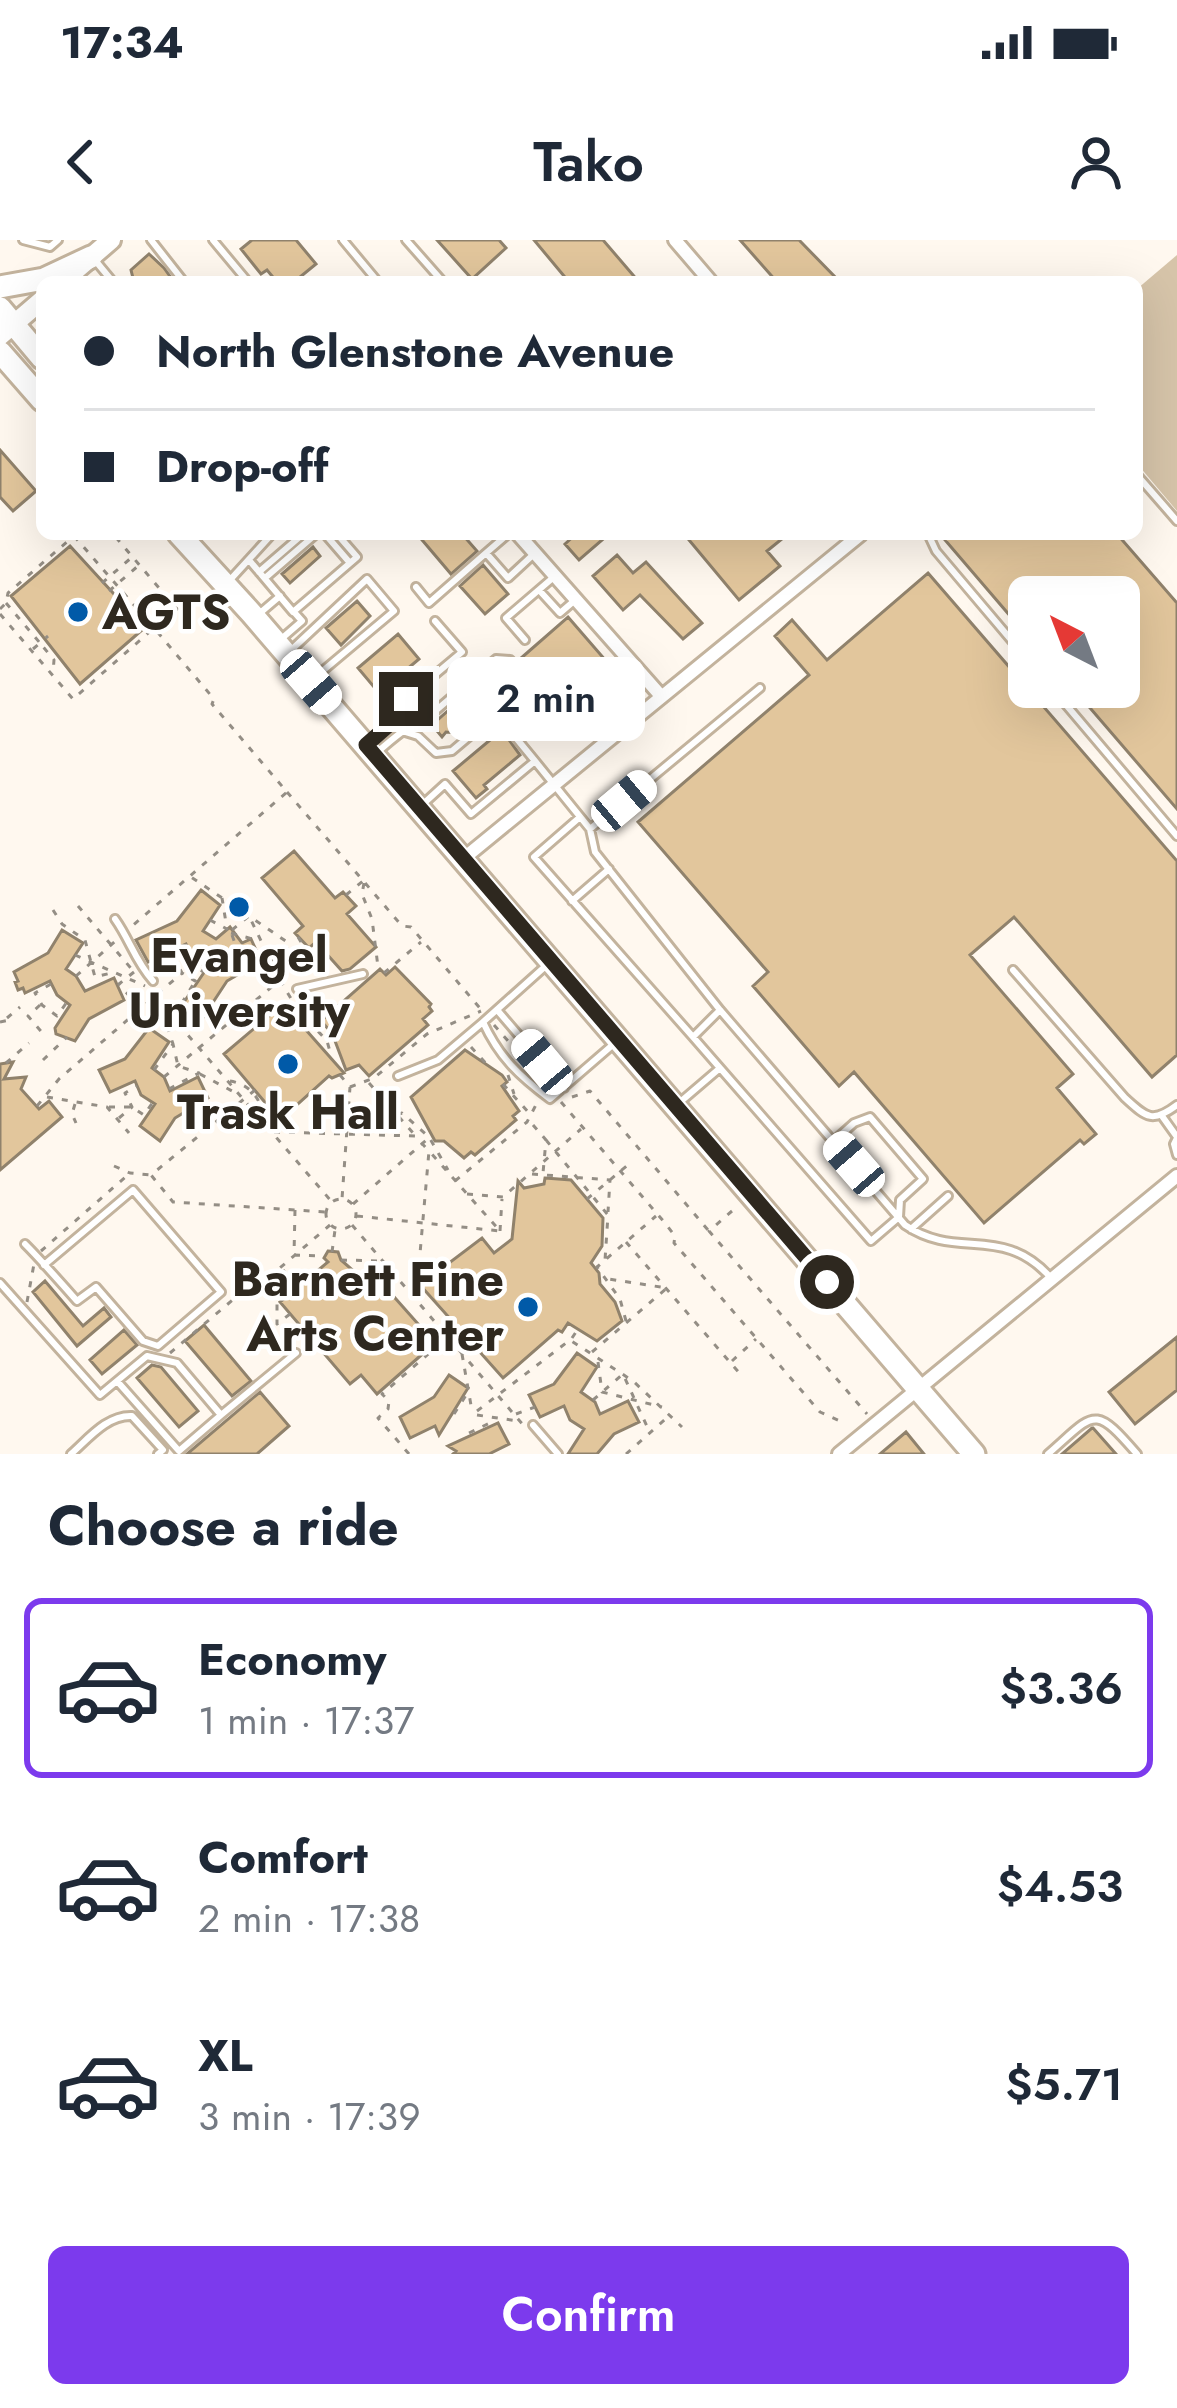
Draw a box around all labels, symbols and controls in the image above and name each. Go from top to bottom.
text: 17:34 [60,10,184,75]
text: Tako [533,123,644,201]
icon: back [48,129,114,195]
icon: person [1063,129,1129,195]
text: North Glenstone Avenue [156,319,674,384]
text: Drop-off [156,434,329,499]
north arrow [1008,576,1140,708]
map controls [1008,576,1140,708]
place label: AGTS [101,578,230,647]
marker: AGTS [65,599,91,625]
car [274,643,348,721]
callout: 2 min [448,657,646,741]
text: 2 min [496,670,596,727]
route end [379,672,433,726]
car [585,764,663,838]
marker: Evangel University [226,894,252,920]
place label: Evangel University [128,921,351,1045]
car [505,1023,579,1101]
marker: Trask Hall [275,1051,301,1077]
place label: Trask Hall [177,1078,399,1147]
car [817,1125,891,1203]
place label: Barnett Fine Arts Center [232,1245,504,1369]
route start [800,1255,854,1309]
marker: Barnett Fine Arts Center [515,1294,541,1320]
text: Choose a ride [48,1487,399,1565]
text: Economy [198,1627,386,1692]
icon: car [54,1634,162,1742]
text: $3.36 [1000,1656,1123,1721]
text: 1 min · 17:37 [198,1692,414,1749]
text: Comfort [198,1825,368,1890]
icon: car [54,1832,162,1940]
text: $4.53 [997,1854,1123,1919]
text: 2 min · 17:38 [198,1890,420,1947]
text: XL [198,2023,253,2088]
icon: car [54,2030,162,2138]
text: $5.71 [1005,2052,1123,2117]
text: 3 min · 17:39 [198,2088,421,2145]
button: Confirm [48,2246,1129,2384]

